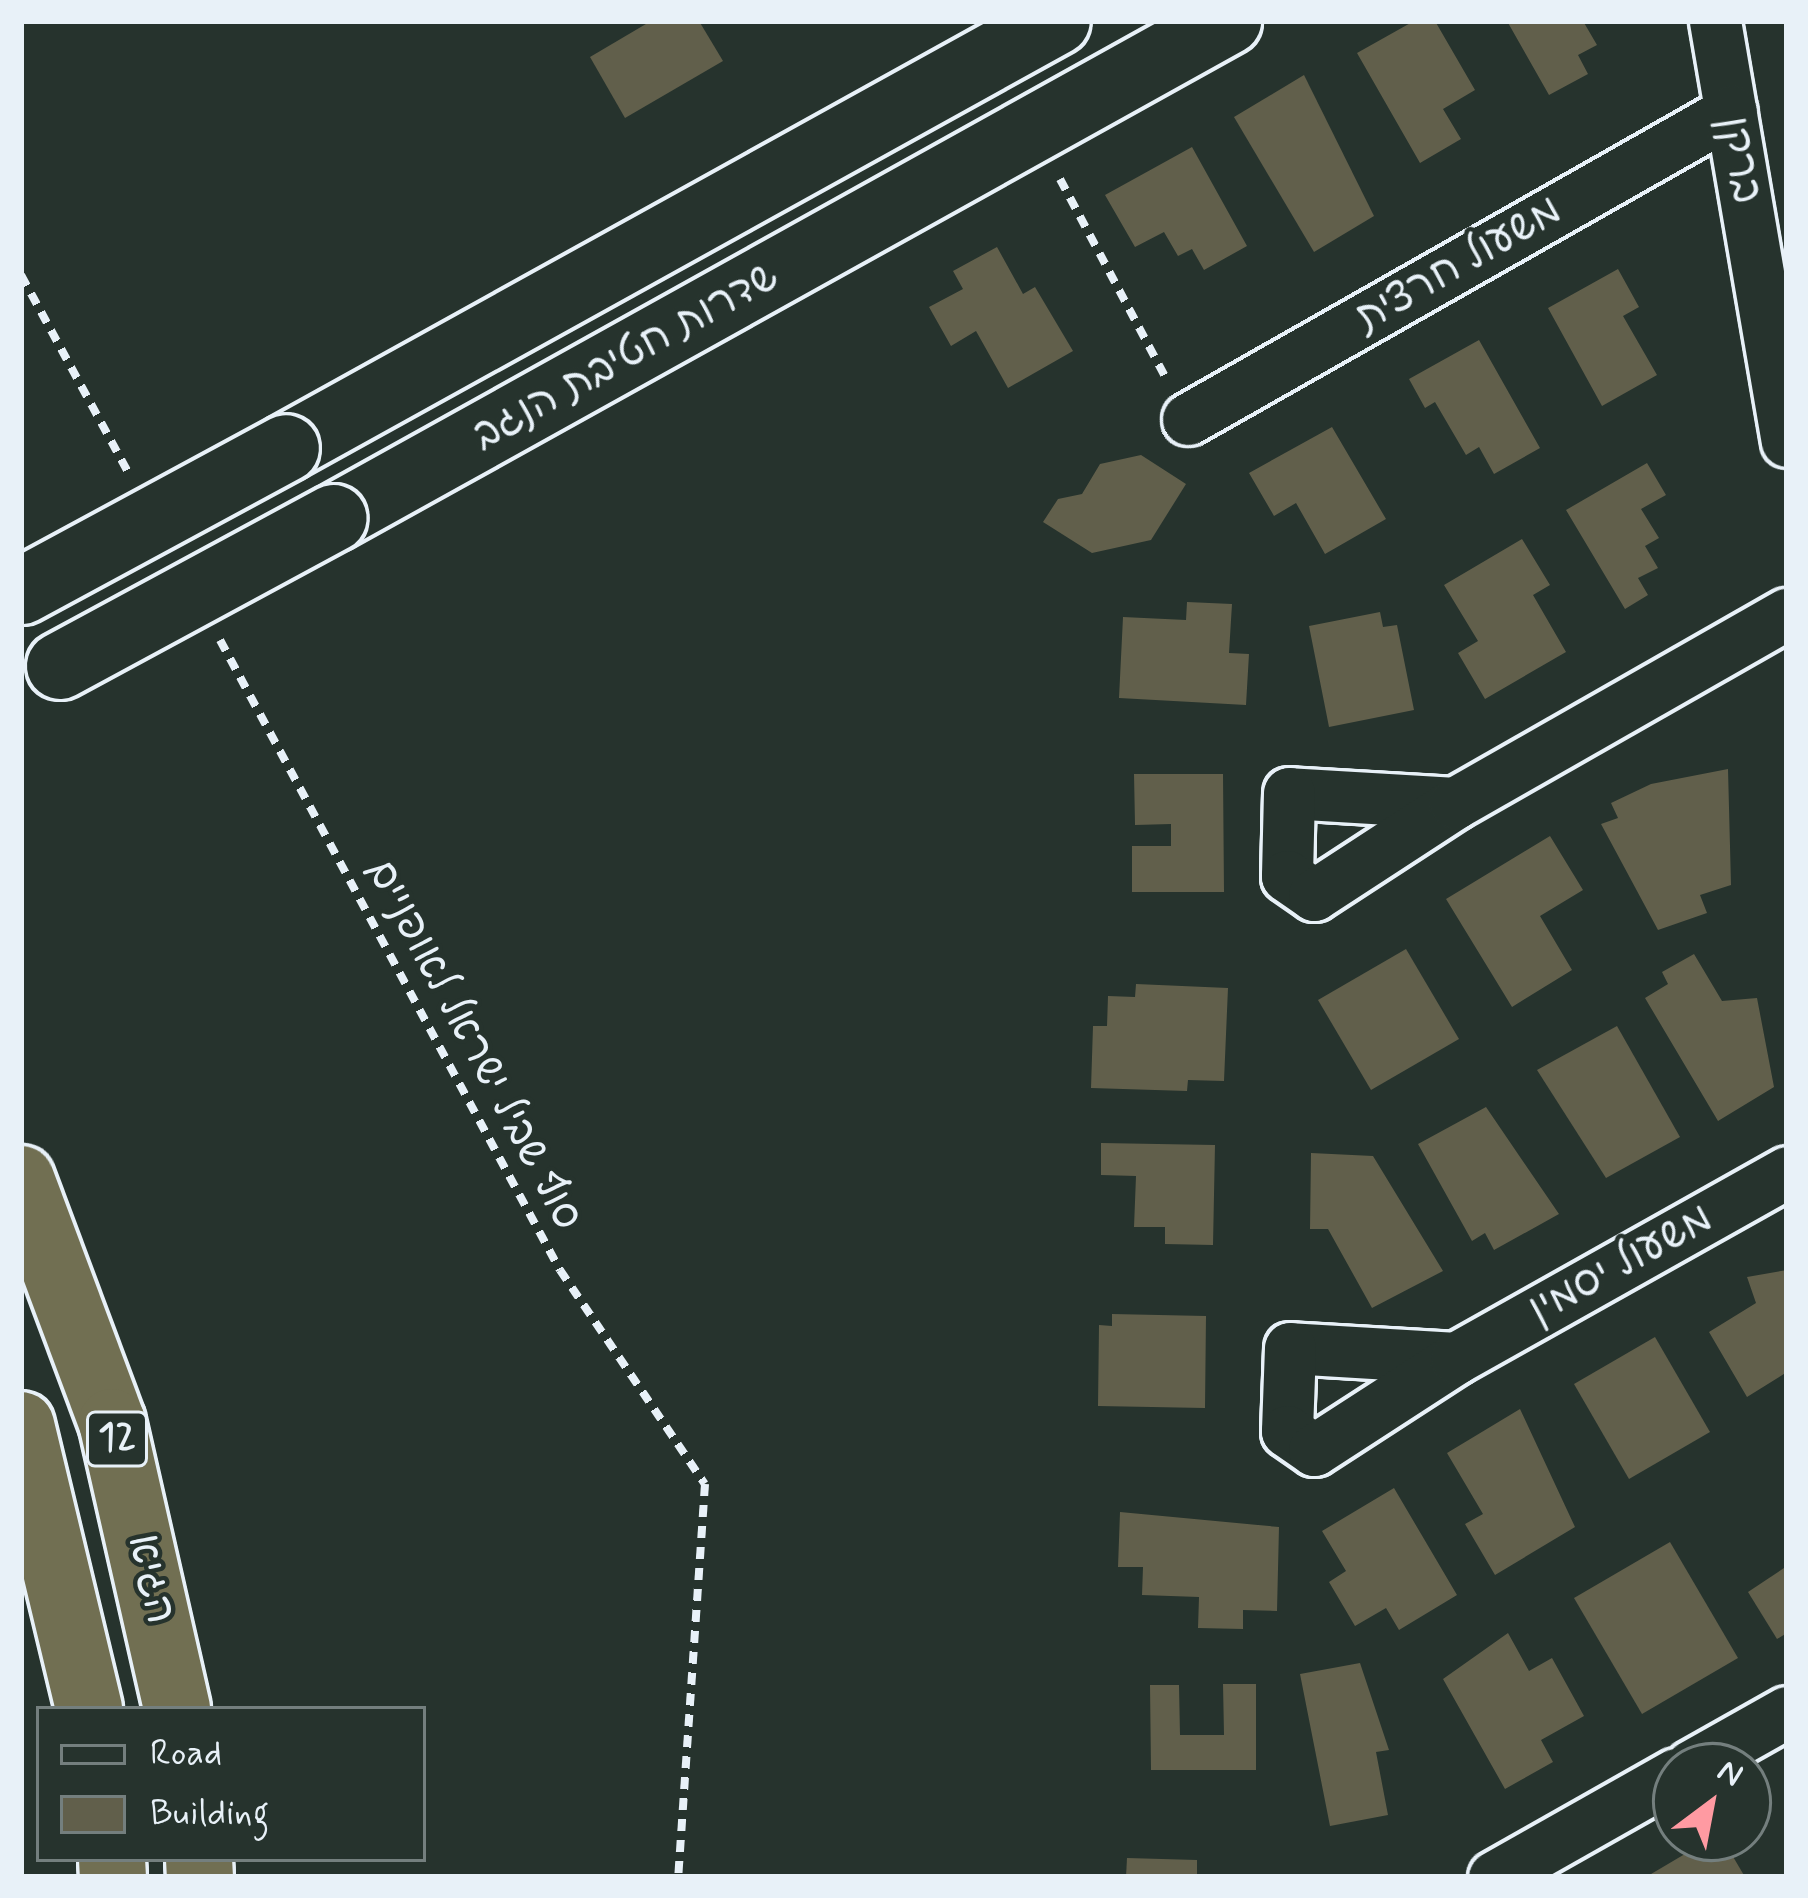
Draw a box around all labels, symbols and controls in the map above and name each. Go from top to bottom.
street label: ברקן [1707,113,1771,207]
street label: משעול חרצית [1347,186,1571,344]
street label: שדרות חטיבת הנגב [464,252,788,462]
street label: סוף שביל ישראל לאופניים [354,851,592,1239]
street label: משעול יסמין [1520,1194,1722,1336]
road number: 12 [84,1406,150,1472]
street label: הגיא [115,1529,185,1629]
legend [36,1706,426,1862]
text: Road [150,1731,222,1778]
north arrow [1652,1742,1772,1862]
text: N [1709,1750,1750,1798]
text: Building [150,1791,269,1838]

